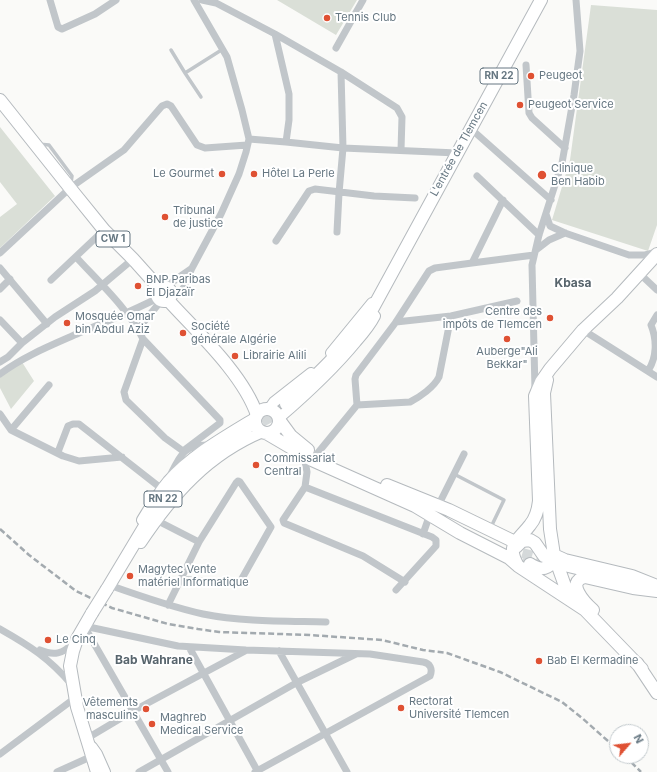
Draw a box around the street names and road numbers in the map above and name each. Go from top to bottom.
road number: RN 22 [480,68,518,84]
street label: L'entrée de Tlemcen [428,99,490,199]
road number: CW 1 [96,231,130,247]
road number: RN 22 [144,491,182,507]

